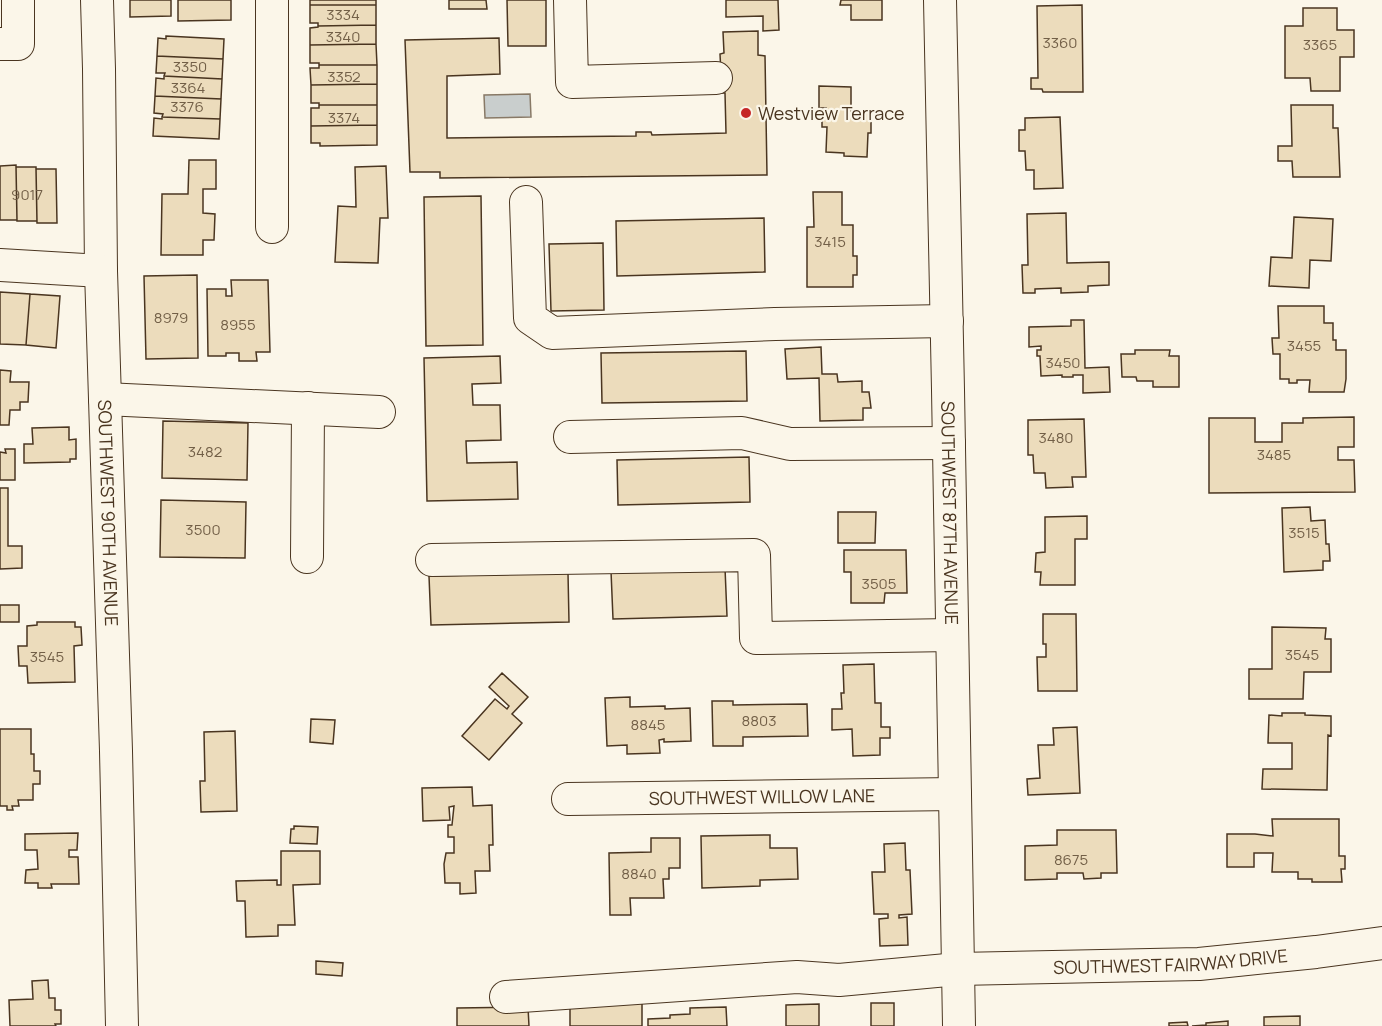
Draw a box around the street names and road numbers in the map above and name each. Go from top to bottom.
street label: SOUTHWEST 90TH AVENUE [93,399,124,627]
street label: SOUTHWEST 87TH AVENUE [936,401,964,625]
street label: SOUTHWEST WILLOW LANE [649,783,875,810]
street label: SOUTHWEST FAIRWAY DRIVE [1053,943,1289,979]

